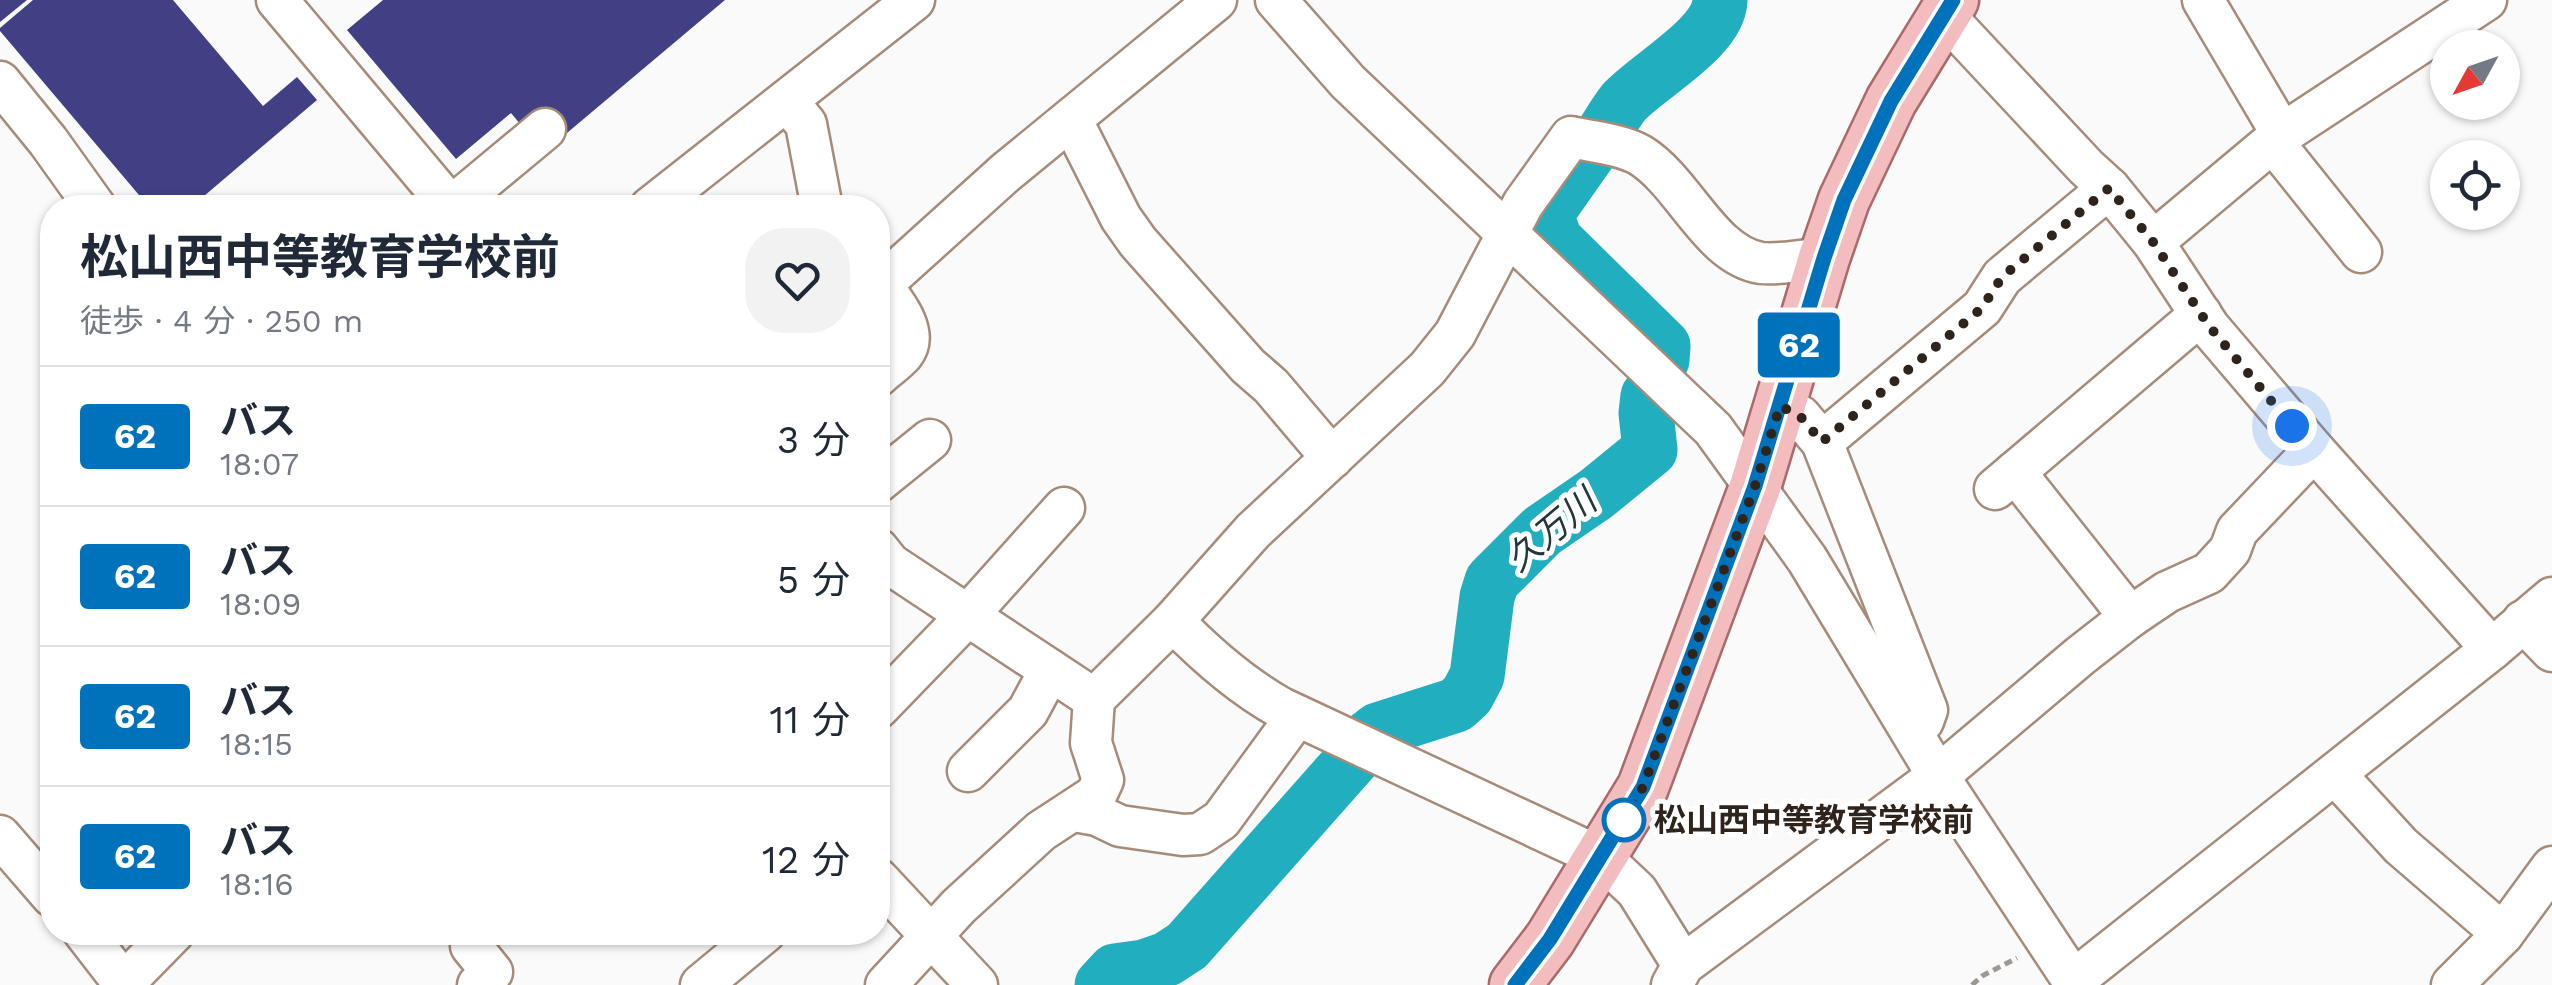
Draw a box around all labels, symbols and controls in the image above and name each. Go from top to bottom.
north arrow [2430,30,2520,120]
map controls [2430,30,2520,230]
button: locate [2430,140,2520,230]
button: heart [745,228,850,333]
text: 松山西中等教育学校前 [80,229,560,286]
text: 徒歩 · 4 分 · 250 m [80,302,363,340]
line badge: 62 [1754,312,1844,378]
text: 62 [1778,324,1820,366]
text: バス [220,399,296,443]
your location [2267,401,2317,451]
text: 62 [114,415,156,457]
text: 3 分 [777,418,850,462]
text: 18:07 [220,445,299,483]
water label: 久万川 [1497,478,1608,580]
text: バス [220,539,296,583]
text: 62 [114,555,156,597]
text: 5 分 [777,558,850,602]
text: 18:09 [220,585,301,623]
text: バス [220,679,296,723]
text: 62 [114,695,156,737]
text: 11 分 [769,698,850,742]
text: 18:15 [220,725,293,763]
marker: 松山西中等教育学校前 [1603,799,1645,841]
place label: 松山西中等教育学校前 [1654,801,1974,839]
text: バス [220,819,296,863]
text: 62 [114,835,156,877]
text: 12 分 [762,838,850,882]
text: 18:16 [220,865,294,903]

